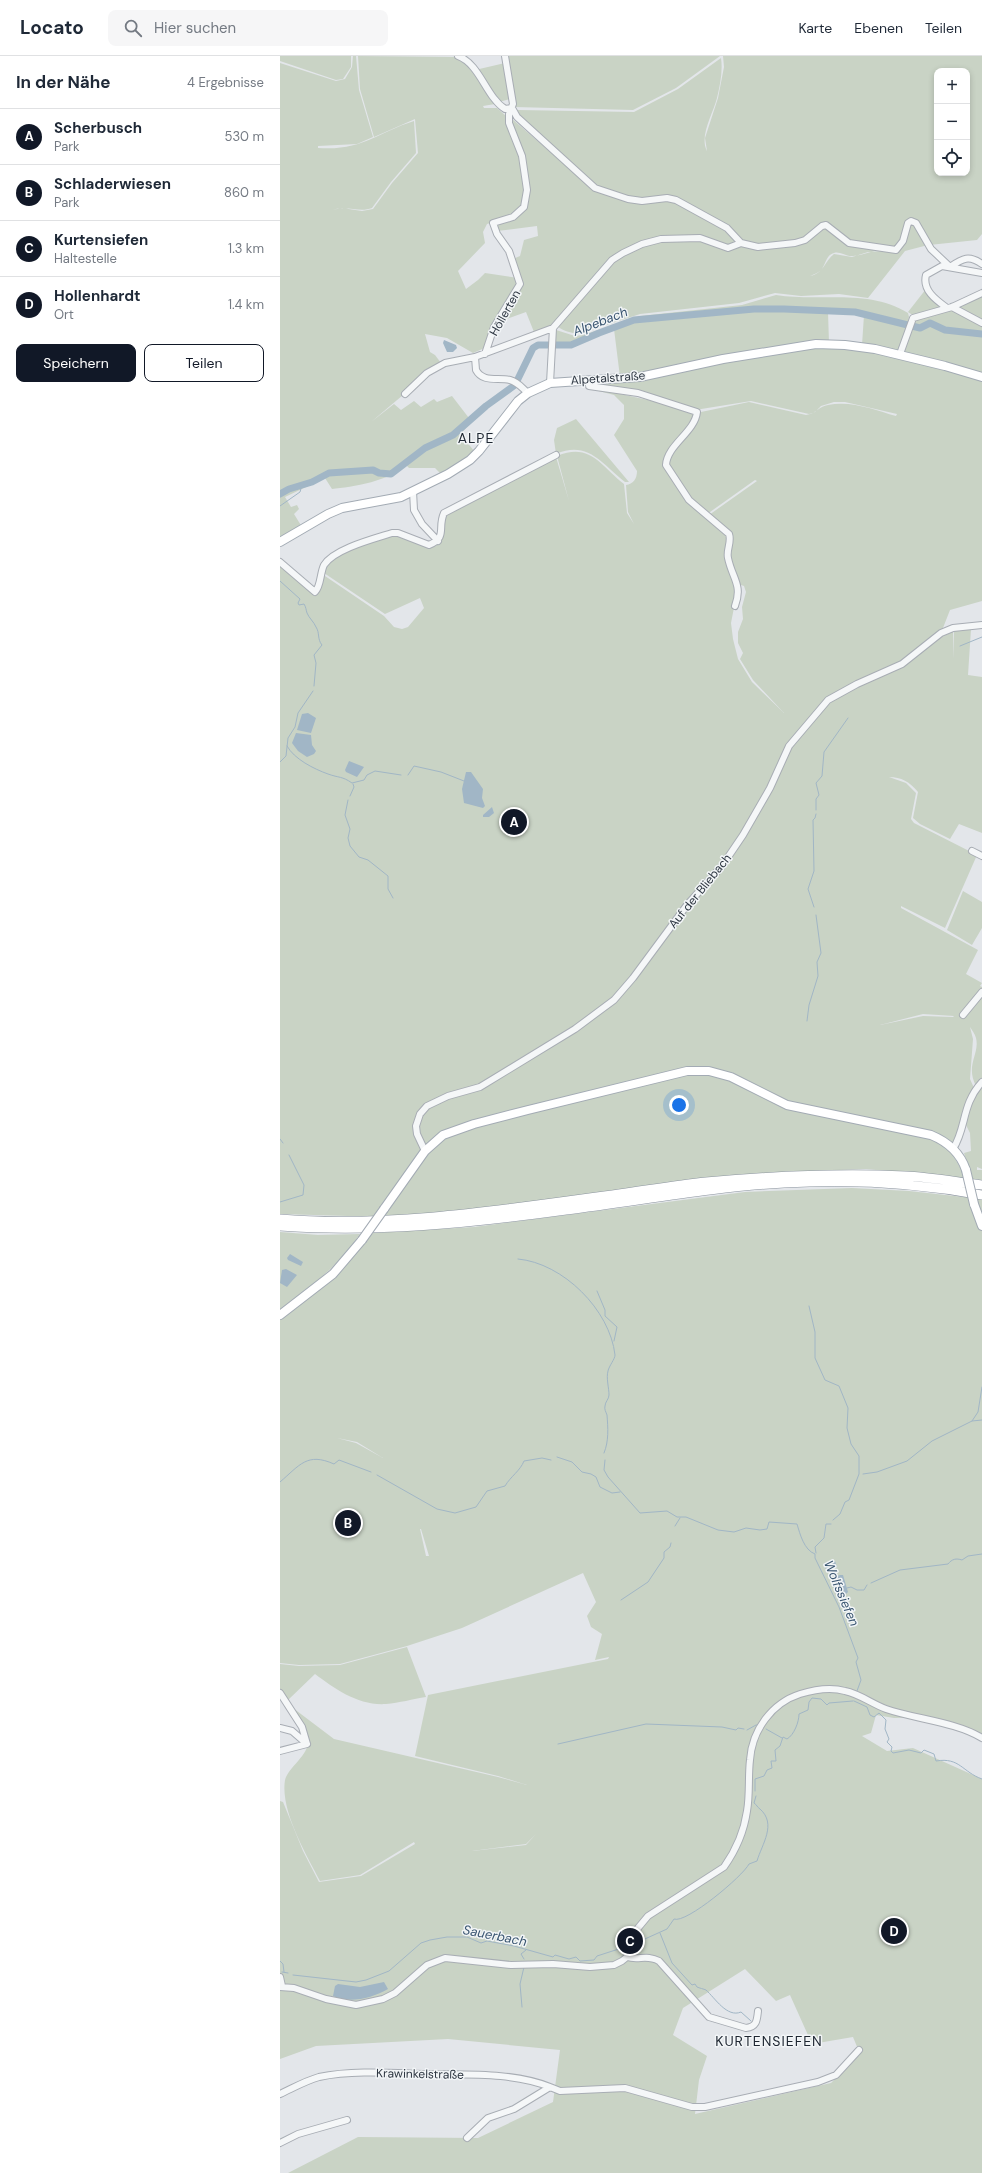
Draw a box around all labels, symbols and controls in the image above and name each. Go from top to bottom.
search box [108,10,388,46]
text: Locato [20,15,84,40]
icon: search [122,17,144,39]
text: Hier suchen [154,18,236,38]
text: Karte [798,19,832,37]
text: Ebenen [854,19,903,37]
text: Teilen [925,19,962,37]
map controls [934,68,970,176]
button: + [934,68,970,104]
text: In der Nähe [16,71,111,93]
text: 4 Ergebnisse [187,74,264,91]
button: − [934,104,970,140]
text: Scherbusch [54,118,142,138]
text: A [24,128,34,145]
text: 530 m [224,128,264,145]
text: Park [54,138,80,155]
button: locate [934,140,970,176]
text: Schladerwiesen [54,174,171,194]
text: B [25,184,33,201]
text: 860 m [224,184,264,201]
text: Park [54,194,80,211]
text: Kurtensiefen [54,230,148,250]
text: C [24,240,34,257]
text: 1.3 km [228,240,264,257]
text: Haltestelle [54,250,117,267]
text: Hollenhardt [54,286,141,306]
street label: Höllerten [486,287,524,339]
text: D [24,296,34,313]
text: 1.4 km [228,296,264,313]
water label: Alpebach [569,303,630,340]
text: Ort [54,306,74,323]
button: Speichern [16,344,136,382]
button: Teilen [144,344,264,382]
street label: Alpetalstraße [570,367,646,389]
district label: ALPE [458,429,494,447]
pin: A [501,807,527,837]
street label: Auf der Bliebach [665,850,735,932]
your location [669,1095,689,1115]
pin: B [335,1508,361,1538]
water label: Wolfssiefen [820,1558,863,1629]
pin: D [881,1916,907,1946]
water label: Sauerbach [462,1921,528,1950]
pin: C [617,1926,643,1956]
district label: KURTENSIEFEN [715,2032,823,2050]
street label: Krawinkelstraße [376,2065,464,2083]

